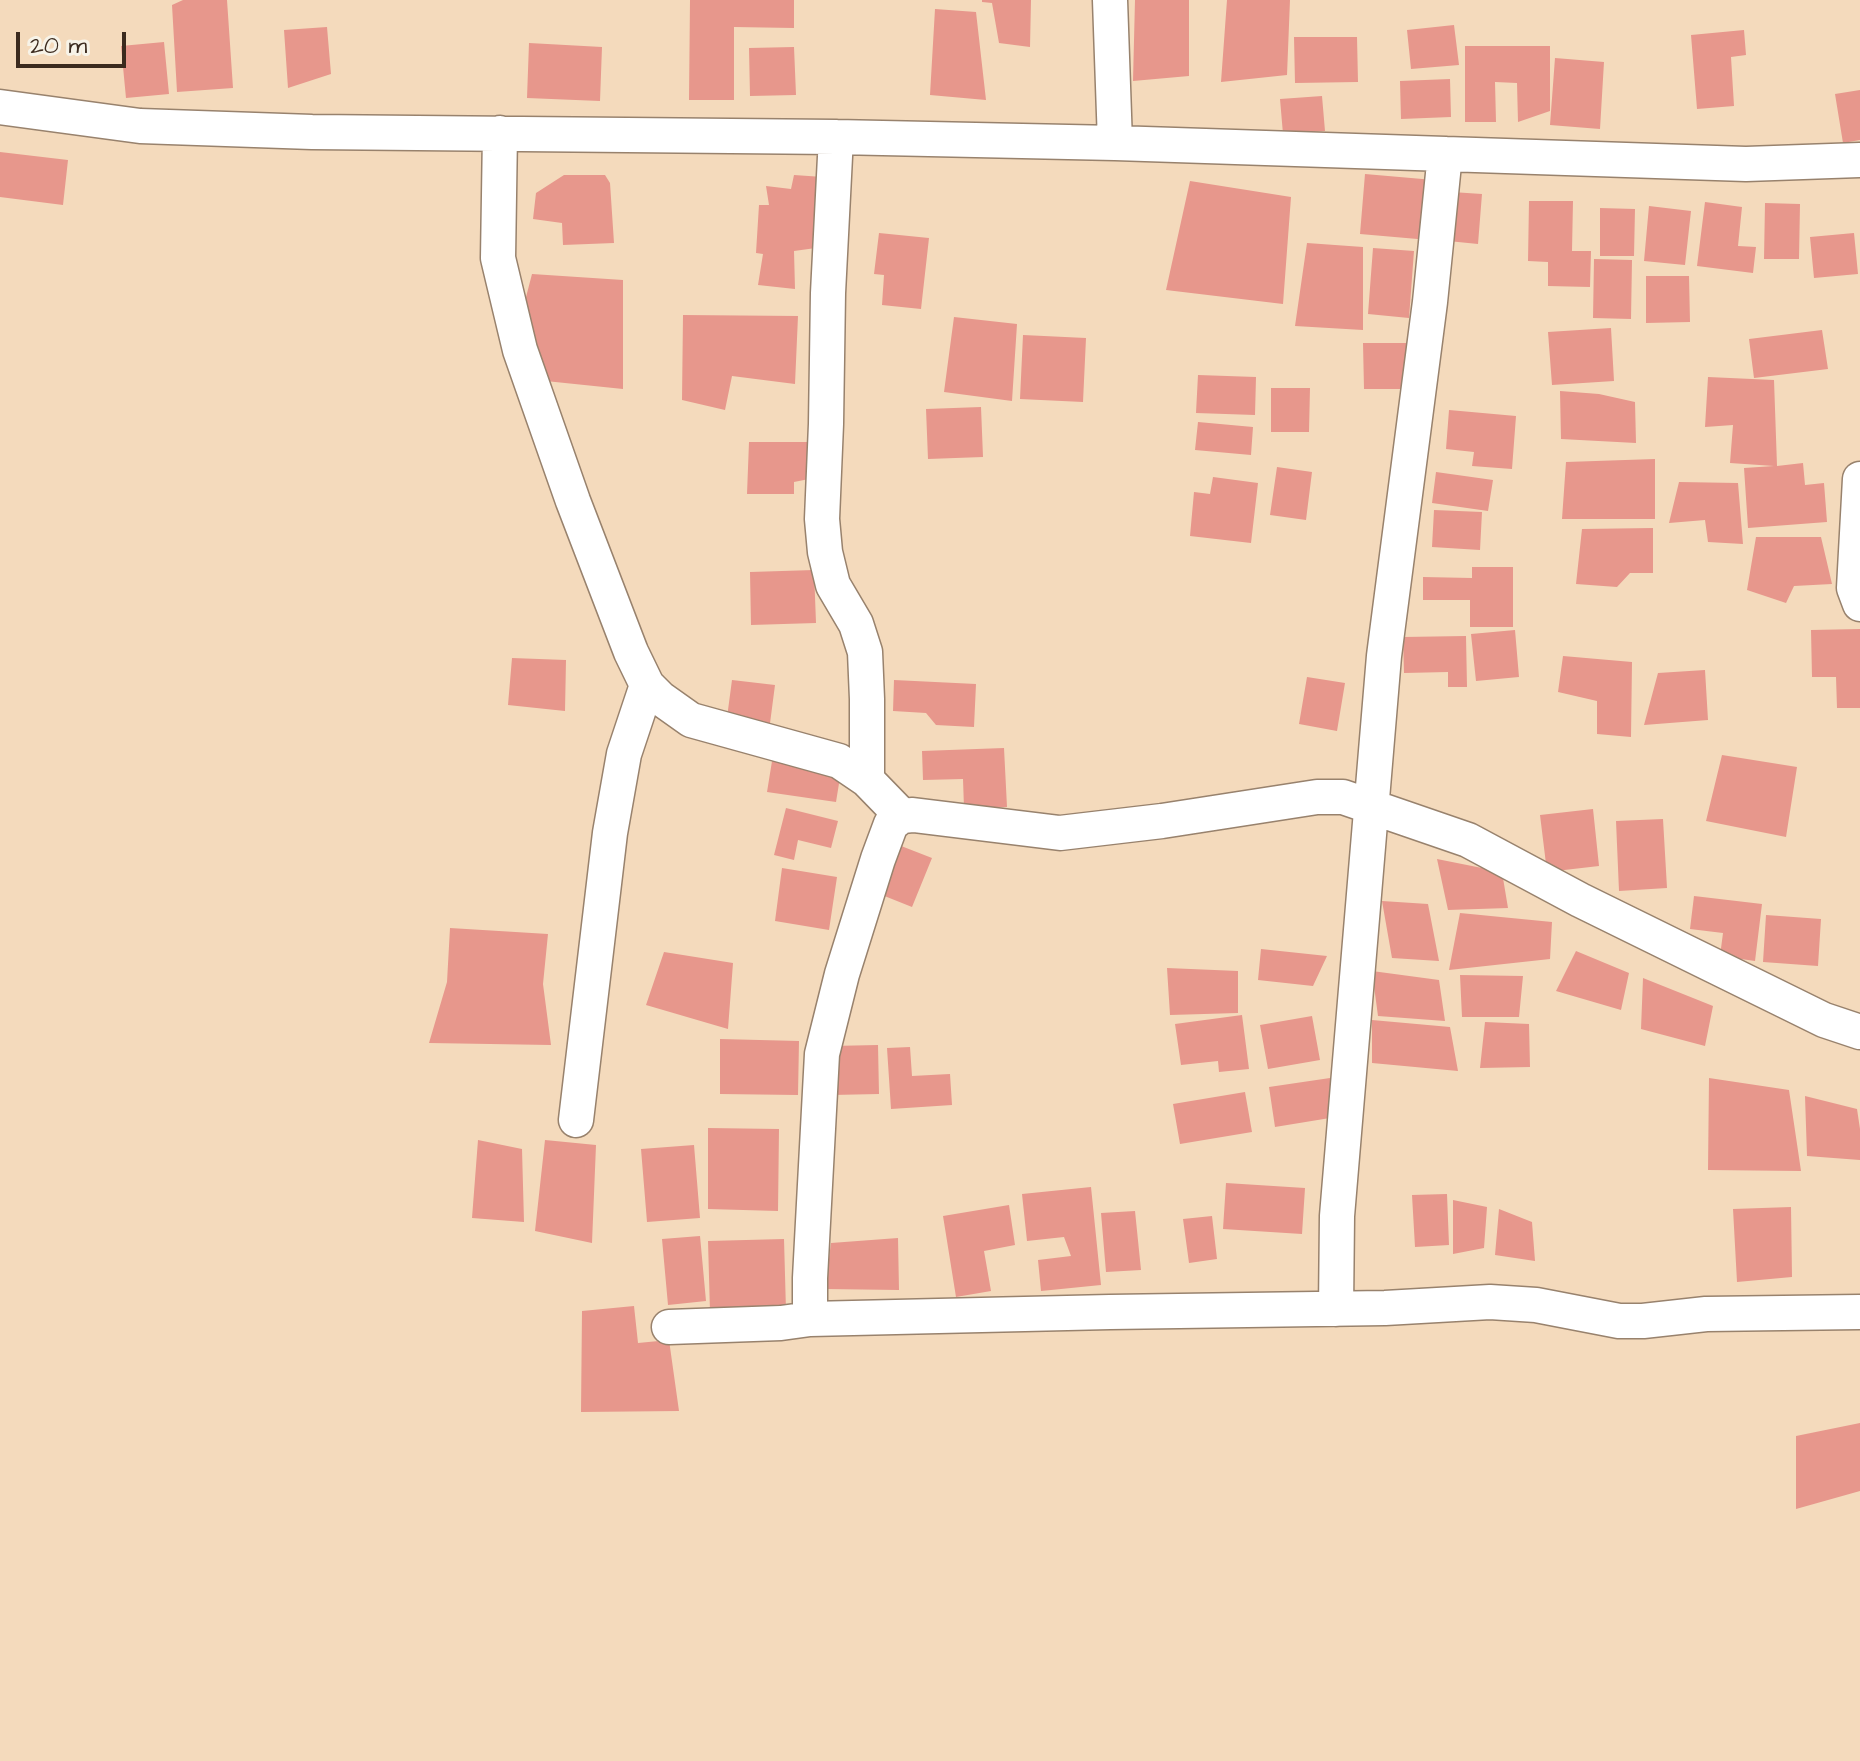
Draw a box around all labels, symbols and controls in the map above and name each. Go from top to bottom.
scale bar [20,16,130,66]
text: 20 m [30,29,87,63]

